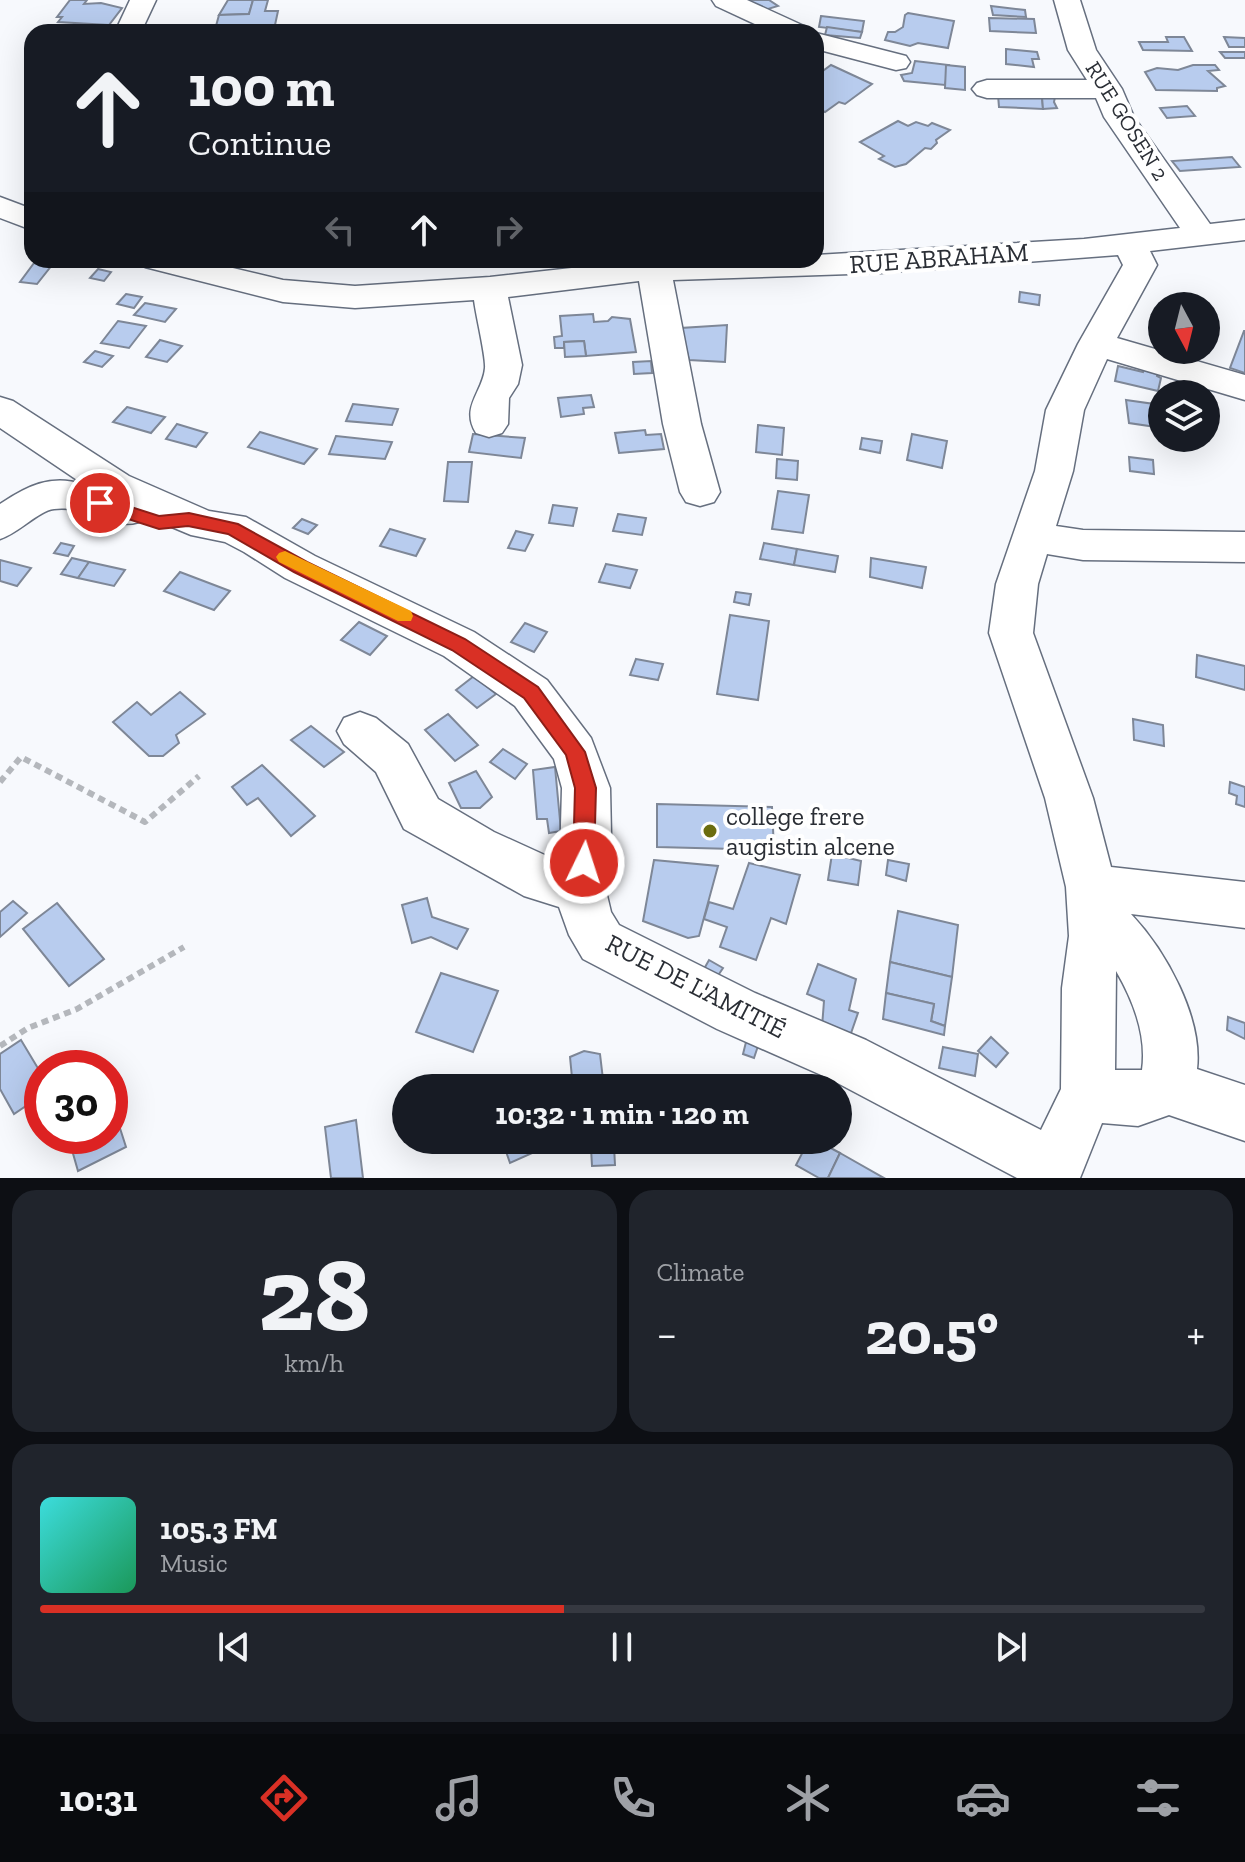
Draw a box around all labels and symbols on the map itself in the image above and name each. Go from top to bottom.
street label: RUE GOSEN 2 [1080,56,1174,186]
street label: RUE ABRAHAM [848,236,1030,280]
north arrow [1148,292,1220,364]
pin [66,469,134,537]
place label: college frere augistin alcene [726,800,895,862]
position arrow [542,821,626,905]
marker: college frere augistin alcene [701,822,719,840]
street label: RUE DE L'AMITIÉ [600,927,792,1045]
speed limit sign: 30 [24,1050,128,1154]

